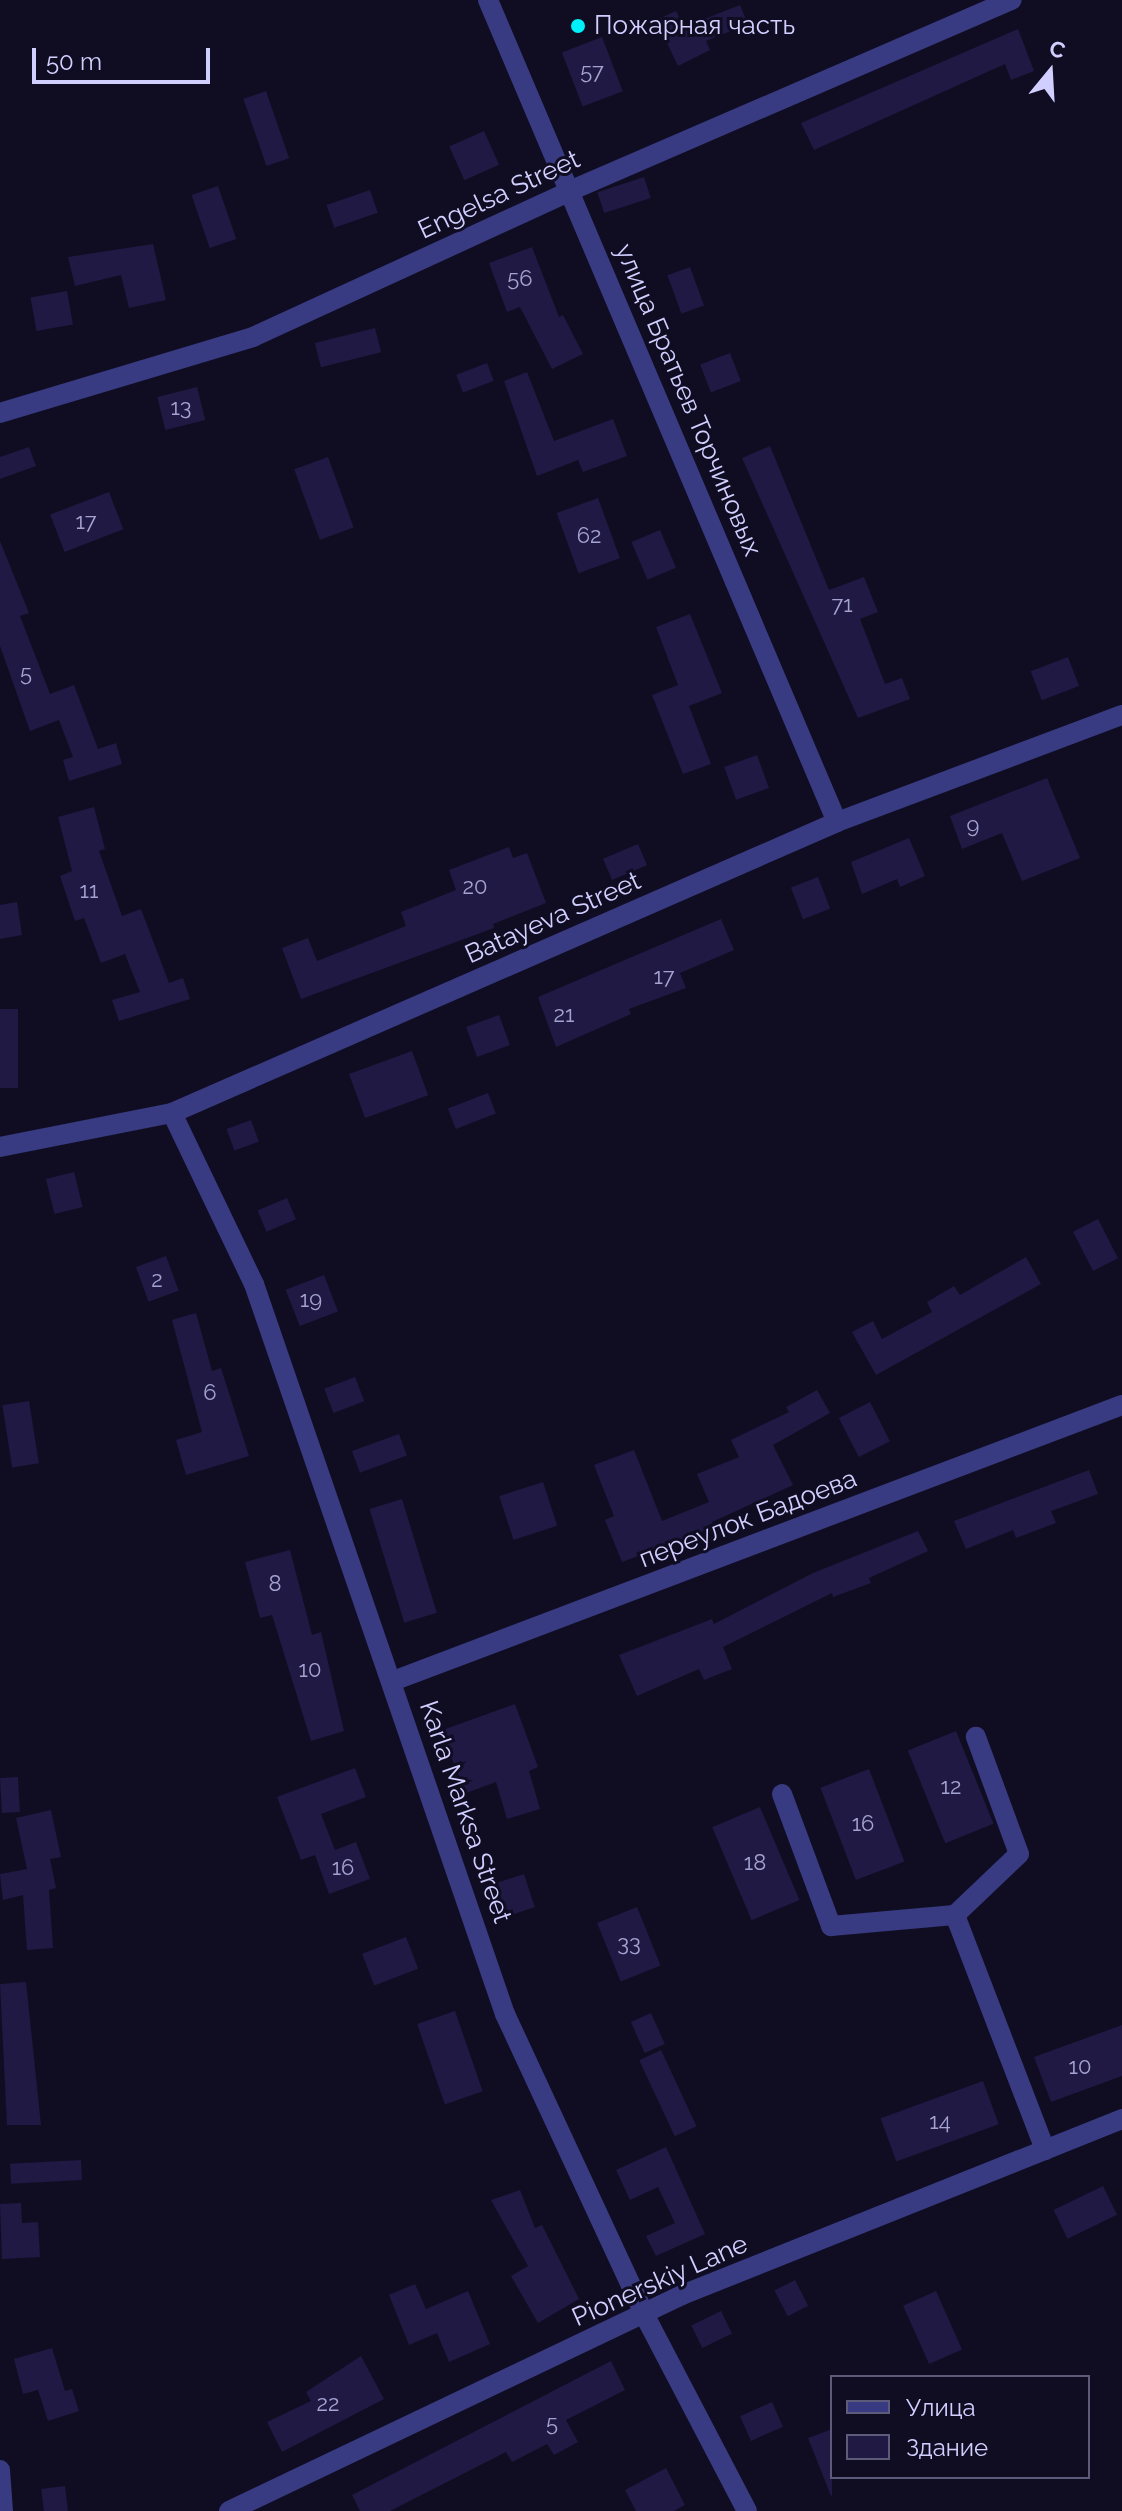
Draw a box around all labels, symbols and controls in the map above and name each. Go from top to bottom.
place label: Пожарная часть [594,10,795,42]
marker: Пожарная часть [569,17,587,35]
scale bar [36,32,214,82]
north arrow [1010,32,1090,112]
text: С [1046,34,1069,64]
text: 50 m [46,47,102,76]
house number: 57 [580,59,604,85]
street label: Engelsa Street [413,144,585,246]
street label: улица Братьев Торчиновых [608,239,768,561]
house number: 56 [507,266,533,292]
house number: 13 [170,395,192,421]
house number: 17 [75,509,97,535]
house number: 62 [577,523,601,549]
house number: 71 [831,592,853,618]
house number: 5 [20,661,32,687]
house number: 9 [967,813,979,839]
street label: Batayeva Street [460,865,646,971]
house number: 20 [463,874,487,900]
house number: 11 [80,878,98,904]
house number: 17 [653,964,675,990]
house number: 21 [554,1002,574,1028]
house number: 2 [151,1267,163,1293]
house number: 19 [300,1287,322,1313]
house number: 6 [203,1380,217,1406]
street label: переулок Бадоева [635,1463,861,1575]
house number: 8 [268,1571,282,1597]
house number: 10 [299,1657,321,1683]
street label: Karla Marksa Street [412,1697,518,1927]
house number: 12 [941,1774,961,1800]
house number: 16 [852,1811,874,1837]
house number: 18 [744,1850,766,1876]
house number: 16 [332,1855,354,1881]
house number: 33 [617,1931,641,1957]
house number: 10 [1069,2054,1091,2080]
house number: 14 [929,2109,951,2135]
street label: Pionerskiy Lane [567,2228,753,2334]
legend [830,2375,1090,2479]
house number: 22 [317,2391,339,2417]
text: Улица [906,2393,976,2422]
house number: 5 [546,2411,558,2437]
text: Здание [906,2433,988,2462]

